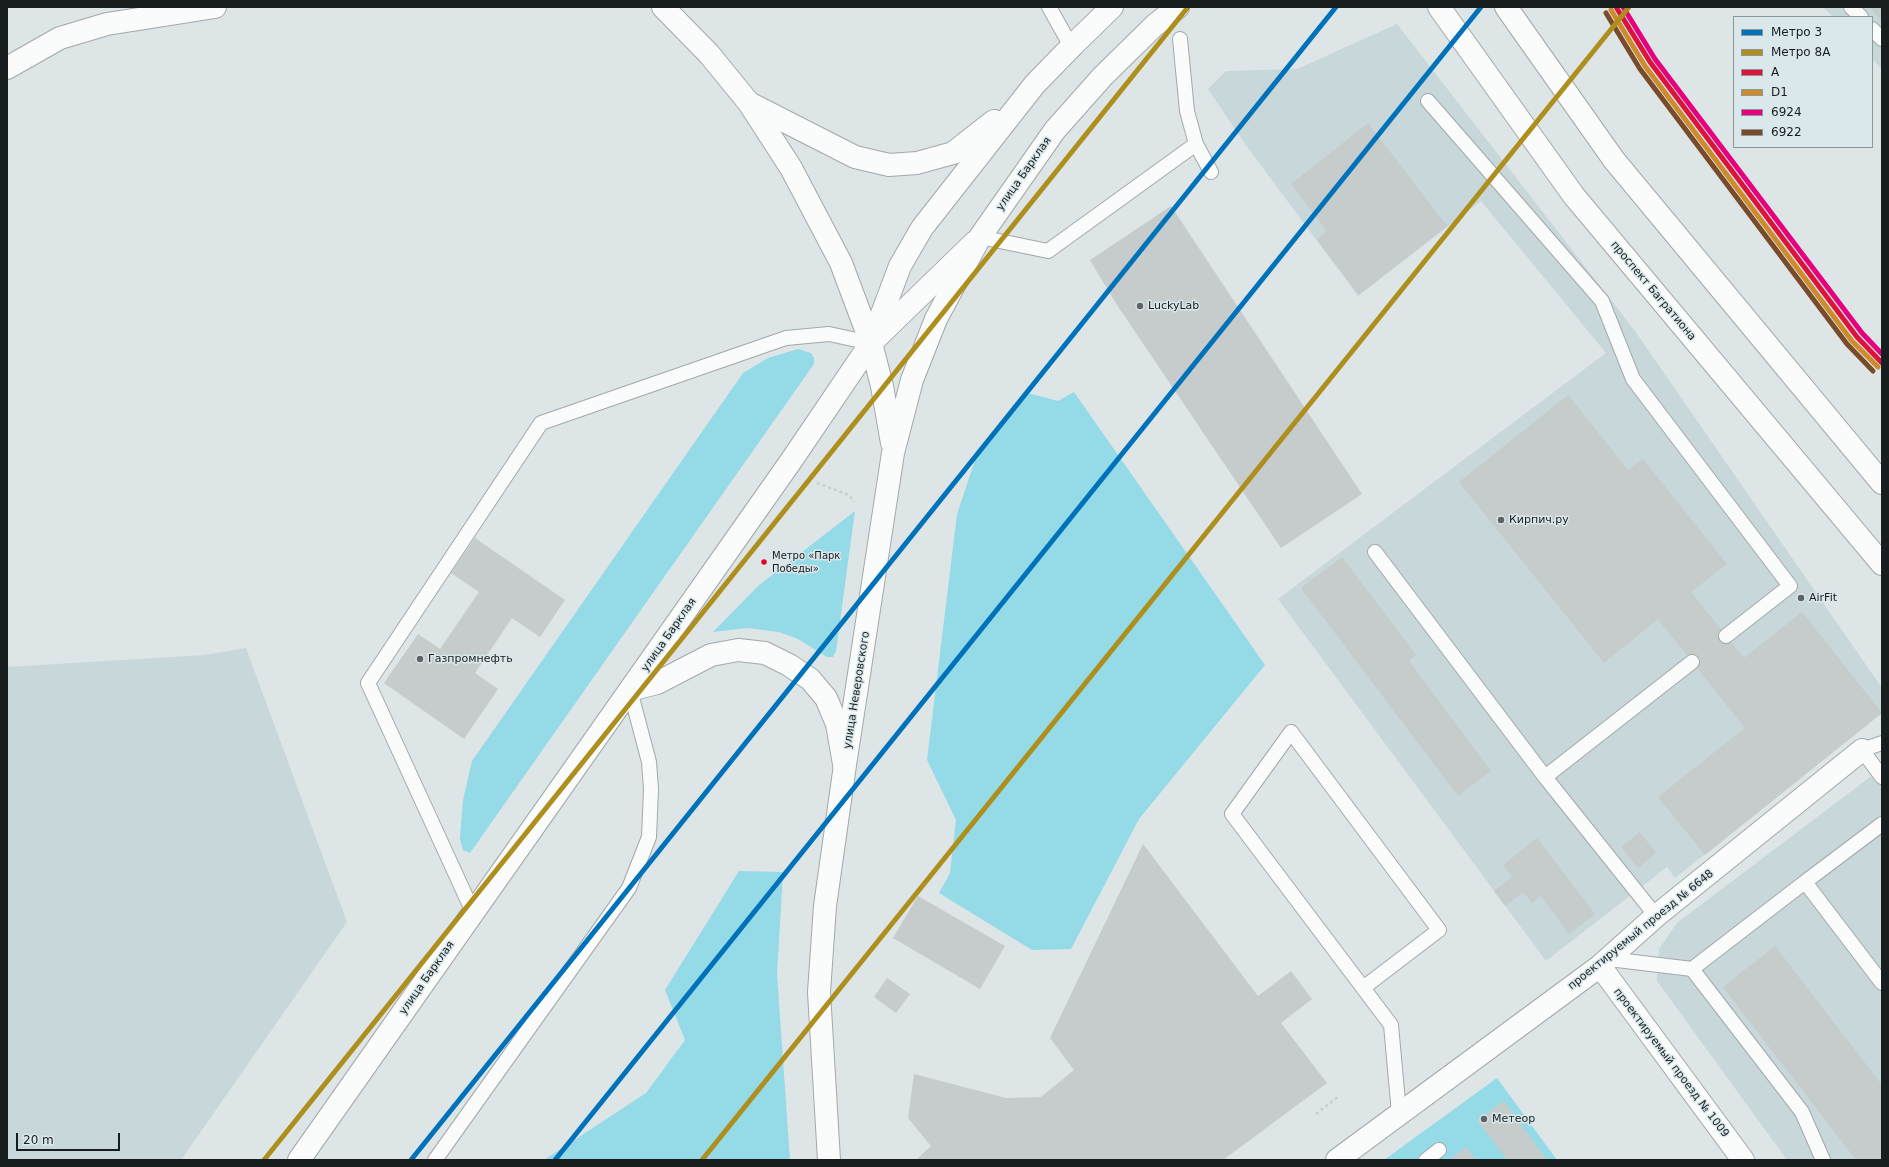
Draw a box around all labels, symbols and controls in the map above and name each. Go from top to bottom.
legend [1733,16,1873,148]
text: Метро 3 [1771,25,1822,39]
text: Метро 8А [1771,45,1830,59]
text: A [1771,65,1779,79]
text: D1 [1771,85,1788,99]
text: 6924 [1771,105,1802,119]
text: 6922 [1771,125,1802,139]
street label: улица Барклая [994,135,1054,213]
street label: проспект Багратиона [1608,239,1698,343]
place label: LuckyLab [1148,299,1199,313]
marker: LuckyLab [1135,301,1145,311]
place label: Кирпич.ру [1509,513,1569,527]
marker: Кирпич.ру [1496,515,1506,525]
place label: Метро «Парк Победы» [772,550,840,574]
marker: Метро «Парк Победы» [759,557,769,567]
place label: AirFit [1809,591,1837,605]
marker: AirFit [1796,593,1806,603]
street label: улица Барклая [639,596,699,674]
street label: улица Неверовского [841,630,873,750]
place label: Газпромнефть [428,652,513,666]
marker: Газпромнефть [415,654,425,664]
street label: проектируемый проезд № 6648 [1566,867,1716,993]
street label: улица Барклая [397,939,457,1017]
street label: проектируемый проезд № 1009 [1611,986,1731,1140]
place label: Метеор [1492,1112,1535,1126]
marker: Метеор [1479,1114,1489,1124]
scale bar [18,1125,122,1151]
text: 20 m [23,1133,54,1147]

